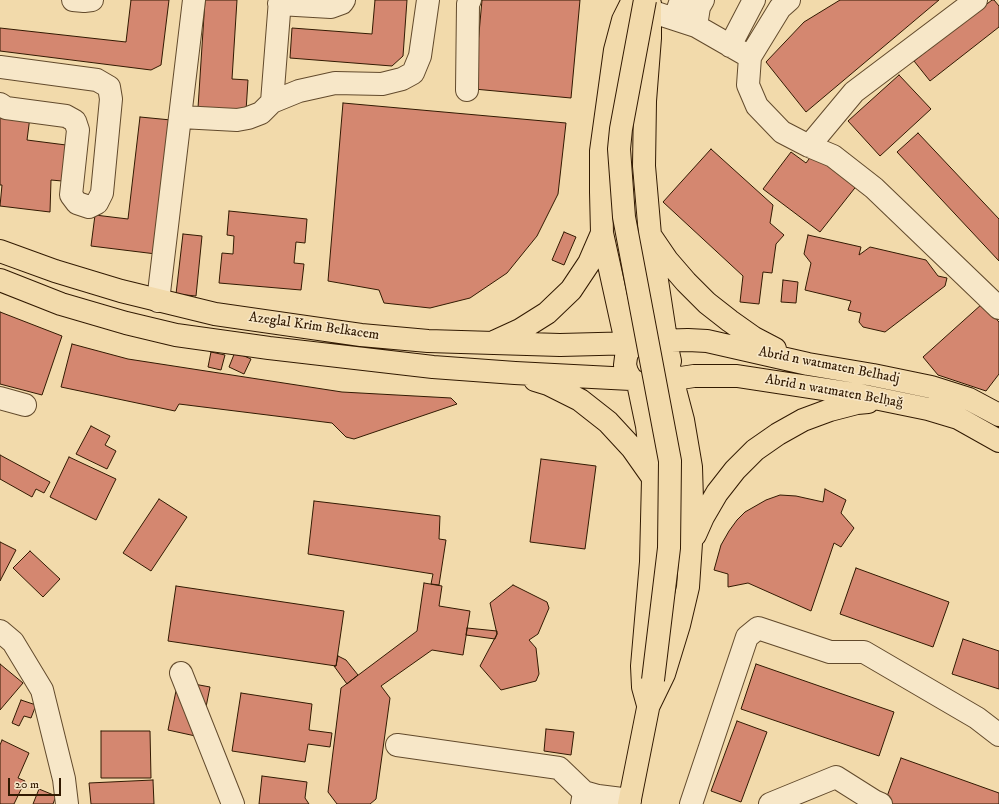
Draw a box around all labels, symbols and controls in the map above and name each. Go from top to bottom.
street label: Azeglal Krim Belkacem [248,310,380,344]
street label: Abrid n watmaten Belhadj [757,344,901,388]
street label: Abrid n watmaten Belḥaǧ [764,372,904,412]
scale bar [10,770,63,796]
text: 20 m [15,777,39,792]

